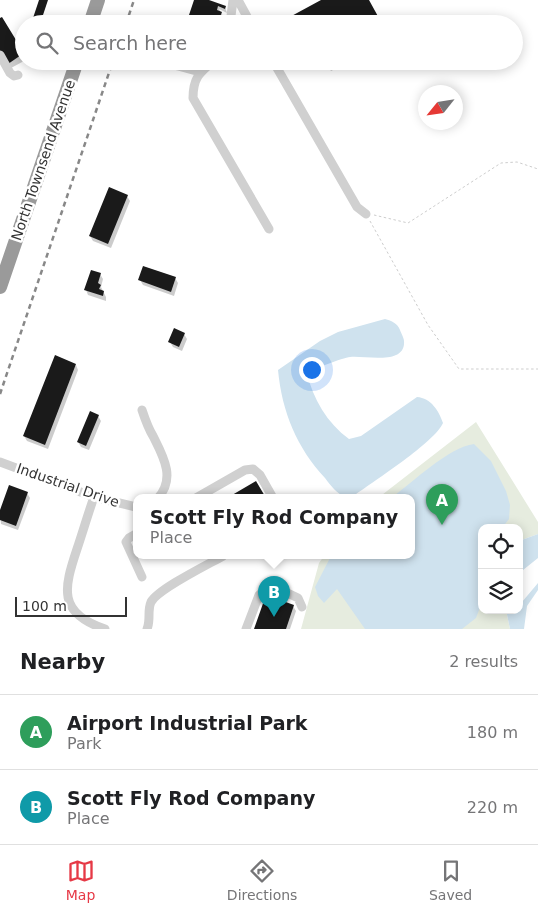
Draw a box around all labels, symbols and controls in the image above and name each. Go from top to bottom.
search box [15,15,523,70]
icon: search [33,29,61,57]
text: Search here [73,32,187,54]
street label: North Townsend Avenue [8,78,78,242]
north arrow [418,85,463,130]
your location [299,357,325,383]
street label: Industrial Drive [15,460,121,510]
pin: A [426,484,458,525]
popup [133,494,415,559]
text: Scott Fly Rod Company [150,506,398,528]
map controls [478,524,523,614]
button: locate [478,524,523,569]
text: Place [150,528,192,547]
button: layers [478,569,523,614]
pin: B [258,576,290,617]
scale bar [15,594,128,617]
text: 100 m [22,598,67,614]
text: Nearby [20,650,105,674]
text: 2 results [449,652,518,671]
text: Airport Industrial Park [67,712,308,734]
text: A [30,723,42,742]
text: 180 m [467,723,518,742]
text: Park [67,734,102,753]
text: Scott Fly Rod Company [67,787,315,809]
text: B [30,798,42,817]
text: 220 m [467,798,518,817]
text: Place [67,809,110,828]
tab: Map [66,857,95,903]
tab: Directions [227,857,297,903]
tab: Saved [429,857,472,903]

